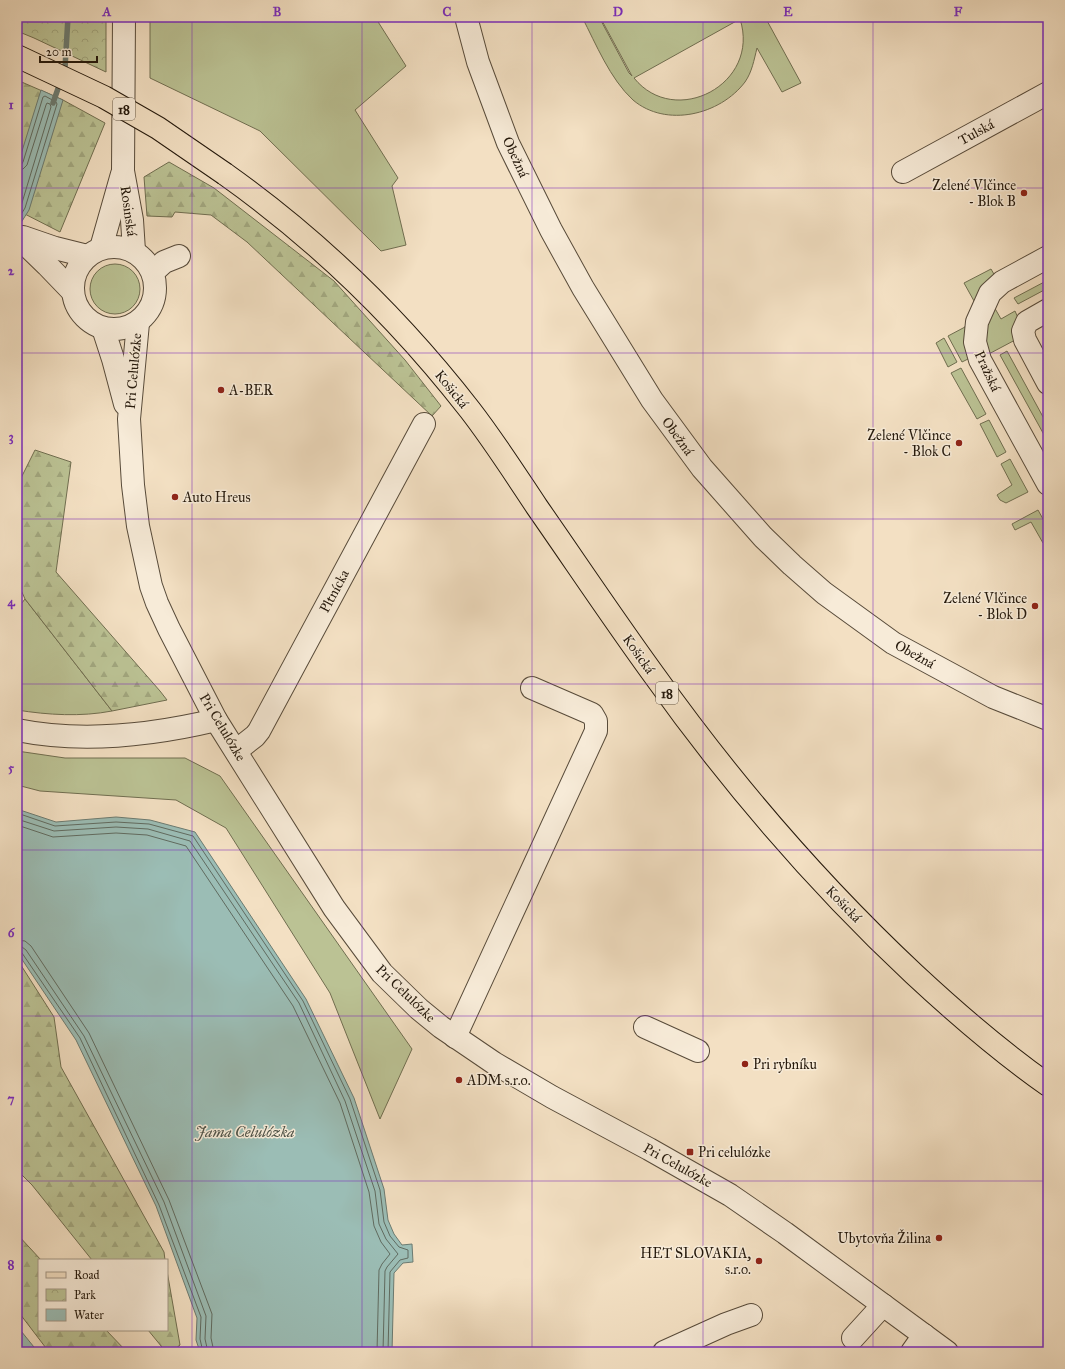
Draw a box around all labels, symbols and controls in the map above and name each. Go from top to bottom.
text: A [102,4,112,20]
text: B [273,4,282,20]
text: C [443,4,452,20]
text: D [613,4,623,20]
text: E [783,4,793,20]
text: F [954,4,963,20]
scale bar [40,38,97,64]
text: 20 m [46,45,72,59]
text: 1 [8,97,14,113]
road number: 18 [113,98,135,120]
street label: Tulská [955,116,997,149]
street label: Obežná [499,134,532,180]
place label: Zelené Vlčince - Blok B [932,177,1016,210]
street label: Rosinská [117,185,140,238]
marker: Zelené Vlčince - Blok B [1019,188,1029,198]
text: 2 [8,263,15,279]
street label: Pri Celulózke [122,332,145,410]
street label: Pražská [971,348,1004,394]
street label: Košická [431,367,472,412]
place label: A-BER [228,382,274,399]
marker: A-BER [216,385,226,395]
street label: Obežná [658,414,697,459]
place label: Zelené Vlčince - Blok C [867,427,951,460]
text: 3 [8,429,14,445]
marker: Zelené Vlčince - Blok C [954,438,964,448]
place label: Auto Hreus [182,489,251,506]
marker: Auto Hreus [170,492,180,502]
street label: Pltnícka [316,567,353,616]
place label: Zelené Vlčince - Blok D [943,590,1027,623]
text: 4 [7,594,15,610]
marker: Zelené Vlčince - Blok D [1030,601,1040,611]
street label: Košická [619,631,658,677]
street label: Obežná [892,637,938,672]
road number: 18 [656,682,678,704]
street label: Pri Celulózke [196,690,250,764]
text: 5 [8,760,15,776]
street label: Košická [822,883,865,926]
text: 6 [8,925,16,941]
street label: Pri Celulózke [372,961,439,1026]
place label: Pri rybníku [753,1056,818,1073]
marker: Pri rybníku [740,1059,750,1069]
place label: ADM s.r.o. [466,1072,531,1089]
marker: ADM s.r.o. [454,1075,464,1085]
text: 7 [8,1091,15,1107]
water label: Jama Celulózka [195,1123,294,1141]
street label: Pri Celulózke [640,1140,715,1191]
place label: Pri celulózke [698,1144,771,1161]
marker: Pri celulózke [685,1147,695,1157]
place label: Ubytovňa Žilina [838,1228,931,1247]
marker: Ubytovňa Žilina [934,1233,944,1243]
place label: HET SLOVAKIA, s.r.o. [640,1245,751,1278]
marker: HET SLOVAKIA, s.r.o. [754,1256,764,1266]
text: 8 [8,1257,15,1273]
legend [38,1259,168,1331]
text: Road [74,1268,100,1282]
text: Park [74,1288,96,1302]
text: Water [74,1308,104,1322]

